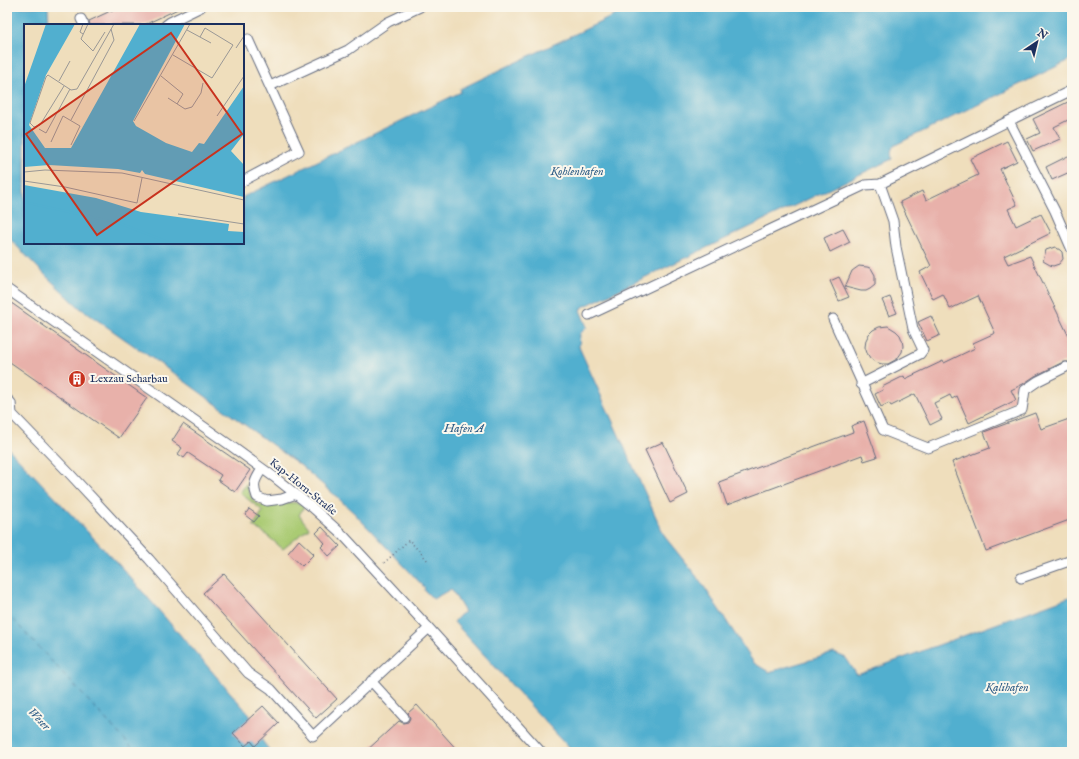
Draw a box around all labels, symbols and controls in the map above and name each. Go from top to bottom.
north arrow [1017,22,1057,62]
inset map [24,24,244,244]
text: N [1033,26,1050,43]
water label: Kohlenhafen [549,164,604,179]
building icon: Lexzau Scharbau [67,369,87,389]
place label: Lexzau Scharbau [90,372,168,386]
water label: Hafen A [443,421,484,436]
street label: Kap-Horn-Straße [266,455,340,519]
water label: Kalihafen [984,680,1029,695]
water label: Weser [25,704,54,734]

